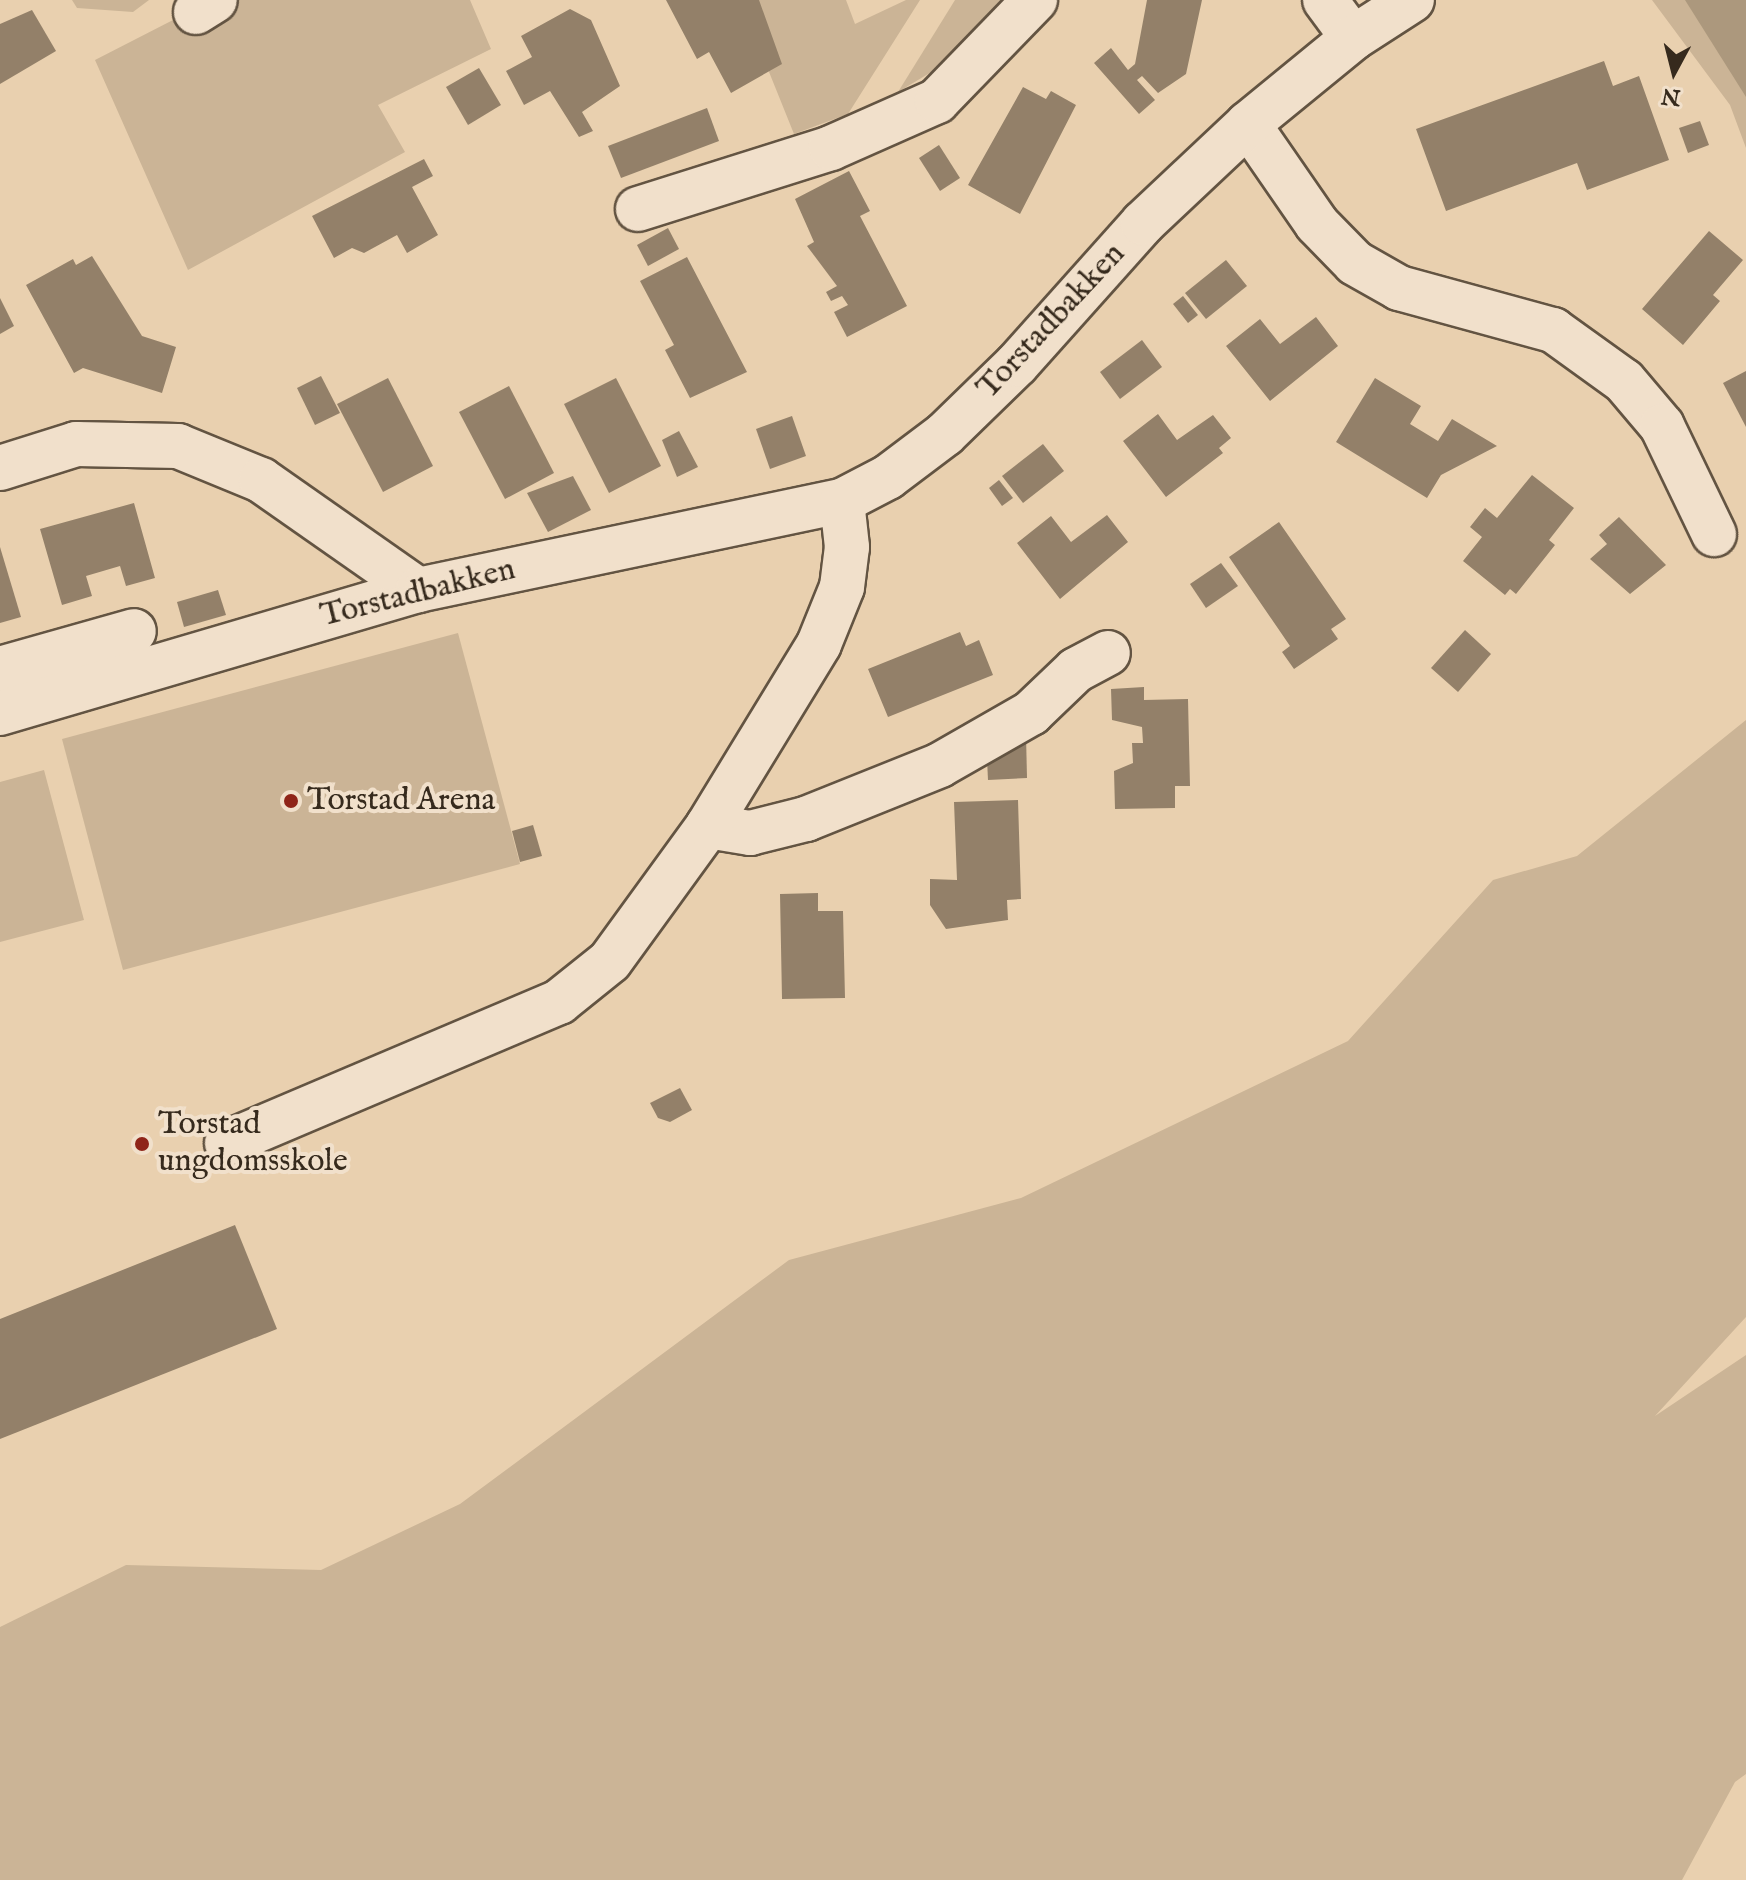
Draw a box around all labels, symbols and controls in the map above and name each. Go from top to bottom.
north arrow [1634,32,1714,112]
text: N [1660,81,1682,111]
street label: Torstadbakken [970,236,1134,408]
street label: Torstadbakken [317,551,519,637]
place label: Torstad Arena [307,782,495,820]
marker: Torstad Arena [282,792,300,810]
place label: Torstad ungdomsskole [158,1107,348,1182]
marker: Torstad ungdomsskole [133,1135,151,1153]

